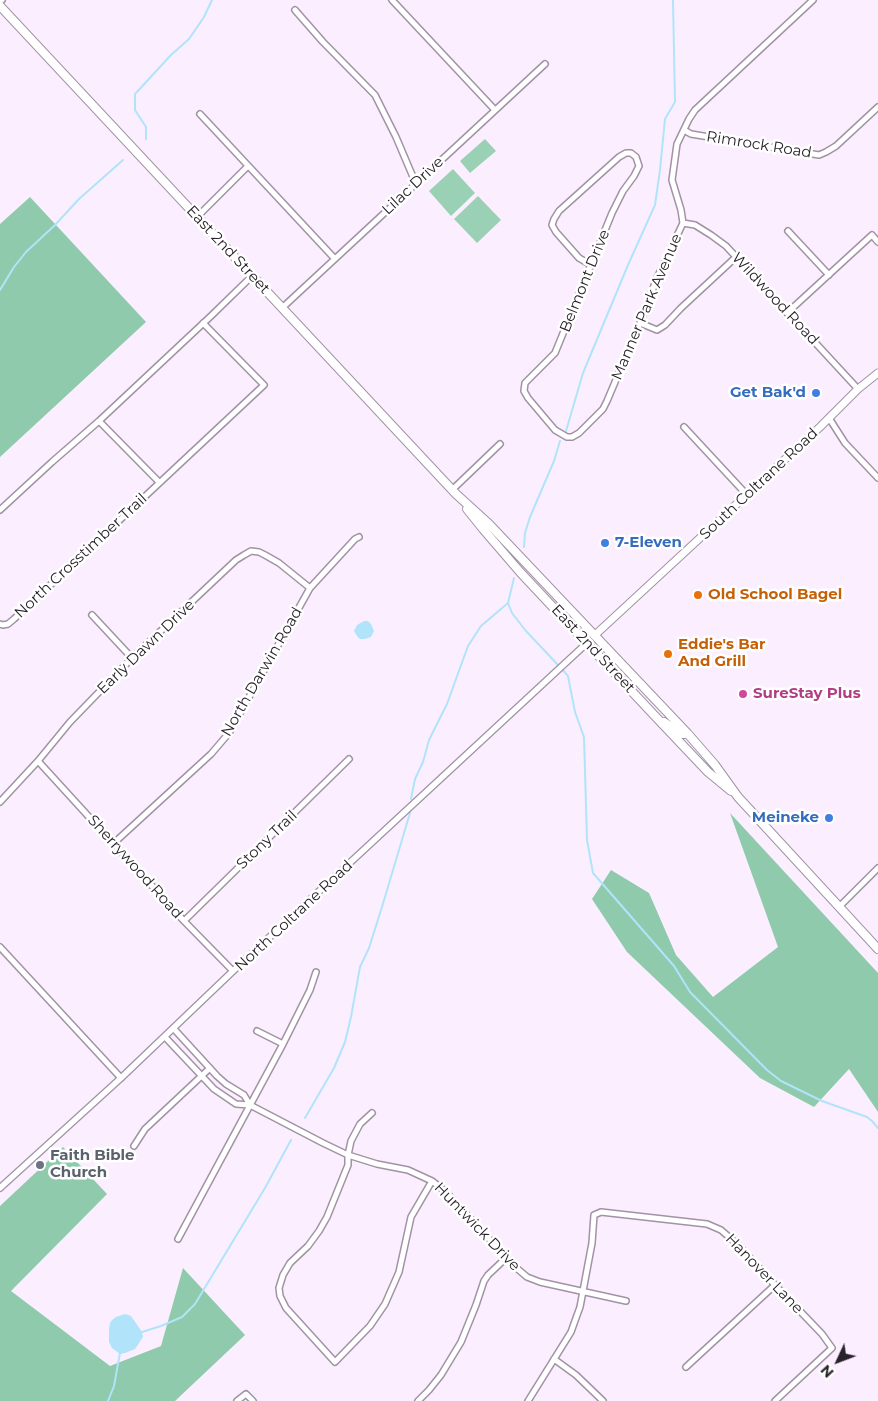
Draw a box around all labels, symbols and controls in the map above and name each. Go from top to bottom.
street label: Rimrock Road [705,128,813,162]
street label: Lilac Drive [379,153,447,219]
street label: East 2nd Street [182,202,274,298]
street label: Belmont Drive [556,227,614,335]
street label: Manner Park Avenue [608,231,686,383]
street label: Wildwood Road [728,249,822,349]
place label: Get Bak'd [730,384,806,402]
marker: Get Bak'd [810,387,822,399]
street label: South Coltrane Road [696,425,822,543]
street label: North Crosstimber Trail [11,490,151,622]
place label: 7-Eleven [615,534,682,552]
marker: 7-Eleven [599,537,611,549]
place label: Old School Bagel [708,586,842,604]
marker: Old School Bagel [692,589,704,601]
street label: Early Dawn Drive [94,596,198,698]
street label: East 2nd Street [547,601,639,697]
street label: North Darwin Road [218,604,306,740]
place label: Eddie's Bar And Grill [678,636,765,671]
marker: Eddie's Bar And Grill [662,648,674,660]
place label: SureStay Plus [753,685,861,703]
marker: SureStay Plus [737,688,749,700]
street label: Stony Trail [233,807,301,873]
place label: Meineke [752,809,819,827]
street label: Sherrywood Road [84,811,186,923]
marker: Meineke [823,812,835,824]
street label: North Coltrane Road [231,857,357,975]
place label: Faith Bible Church [50,1147,135,1182]
marker: Faith Bible Church [34,1159,46,1171]
street label: Huntwick Drive [430,1179,524,1275]
street label: Hanover Lane [721,1230,807,1318]
north arrow [813,1336,863,1386]
text: N [817,1361,837,1382]

